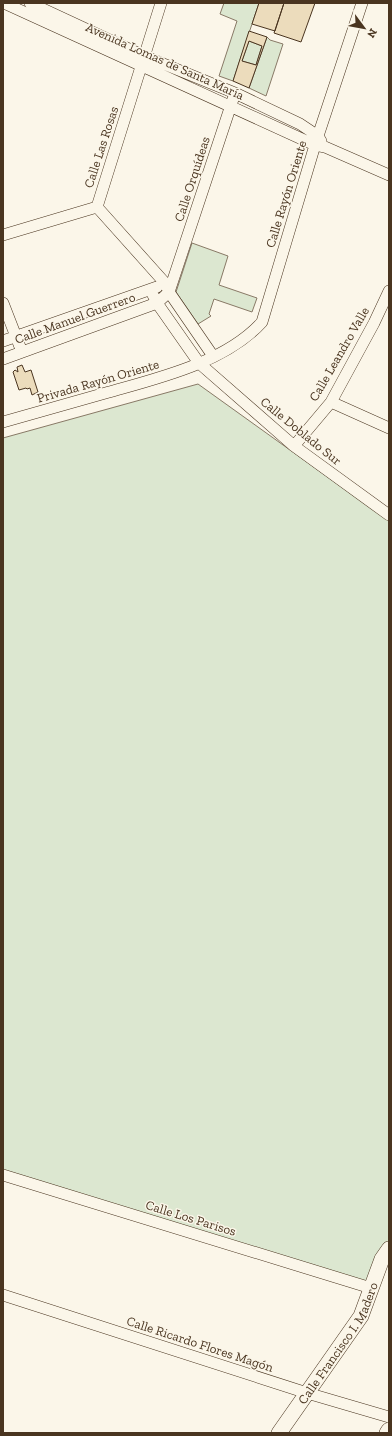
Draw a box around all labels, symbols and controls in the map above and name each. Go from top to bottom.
north arrow [344,8,384,48]
street label: Avenida Lomas de Santa María [84,19,247,103]
text: N [364,26,380,41]
street label: Calle Las Rosas [81,104,121,190]
street label: Calle Orquídeas [171,134,213,223]
street label: Calle Rayón Oriente [263,139,309,249]
street label: Calle Manuel Guerrero [13,289,138,347]
street label: Calle Leandro Valle [306,304,372,404]
street label: Privada Rayón Oriente [35,356,161,406]
street label: Calle Doblado Sur [258,394,344,468]
street label: Calle Los Parisos [144,1197,238,1239]
street label: Calle Francisco I. Madero [294,1280,380,1407]
street label: Calle Ricardo Flores Magón [125,1313,276,1375]

